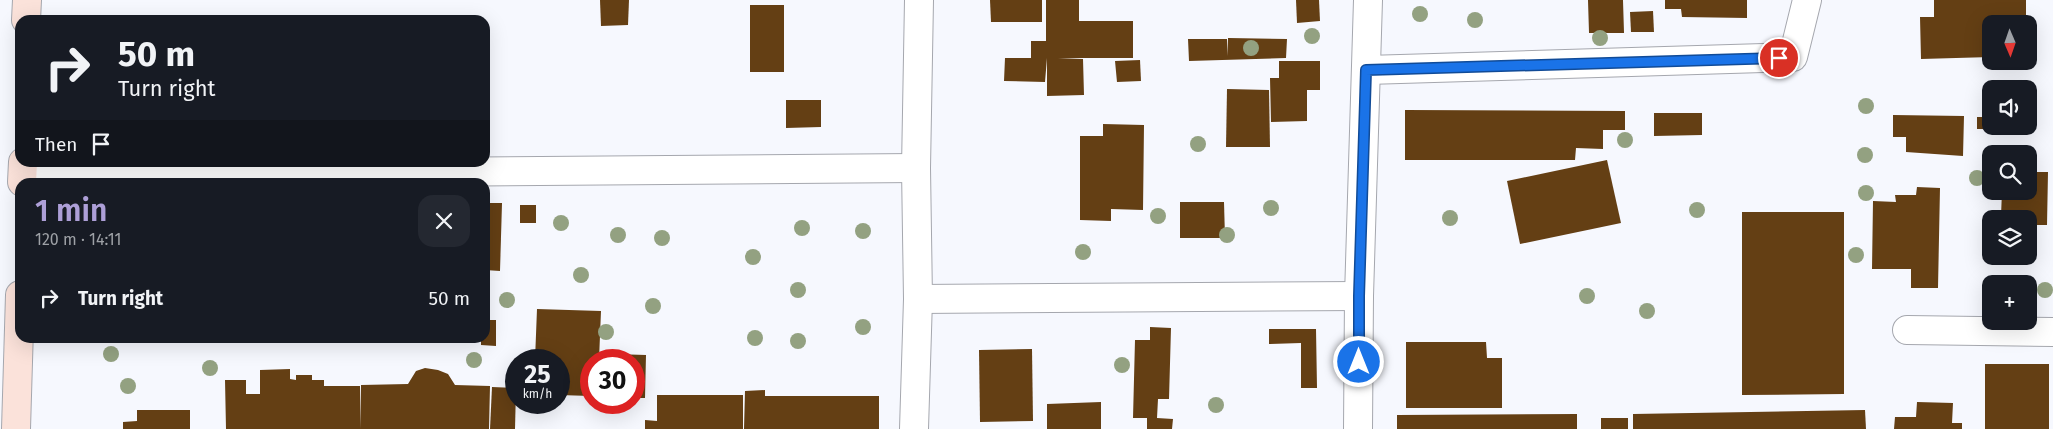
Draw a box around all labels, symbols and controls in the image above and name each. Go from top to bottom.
north arrow [1982,15,2038,70]
map controls [1982,15,2037,330]
text: 50 m [118,33,195,75]
icon: right [35,35,100,100]
pin [1758,37,1800,79]
icon: arrive [1765,44,1793,72]
text: Turn right [118,75,215,102]
button: sound [1982,80,2037,135]
icon: arrive [87,130,115,158]
text: Then [35,133,77,156]
button: search [1982,145,2037,200]
text: 1 min [35,193,107,229]
button: close [418,195,470,247]
button: layers [1982,210,2037,265]
text: 120 m · 14:11 [35,230,121,249]
button: + [1982,275,2037,330]
icon: right [35,284,63,312]
text: Turn right [78,287,163,310]
text: 50 m [429,287,470,310]
position arrow [1332,335,1384,387]
speed limit sign: 30 [580,349,645,414]
text: 25 [524,360,551,390]
text: km/h [523,387,552,401]

